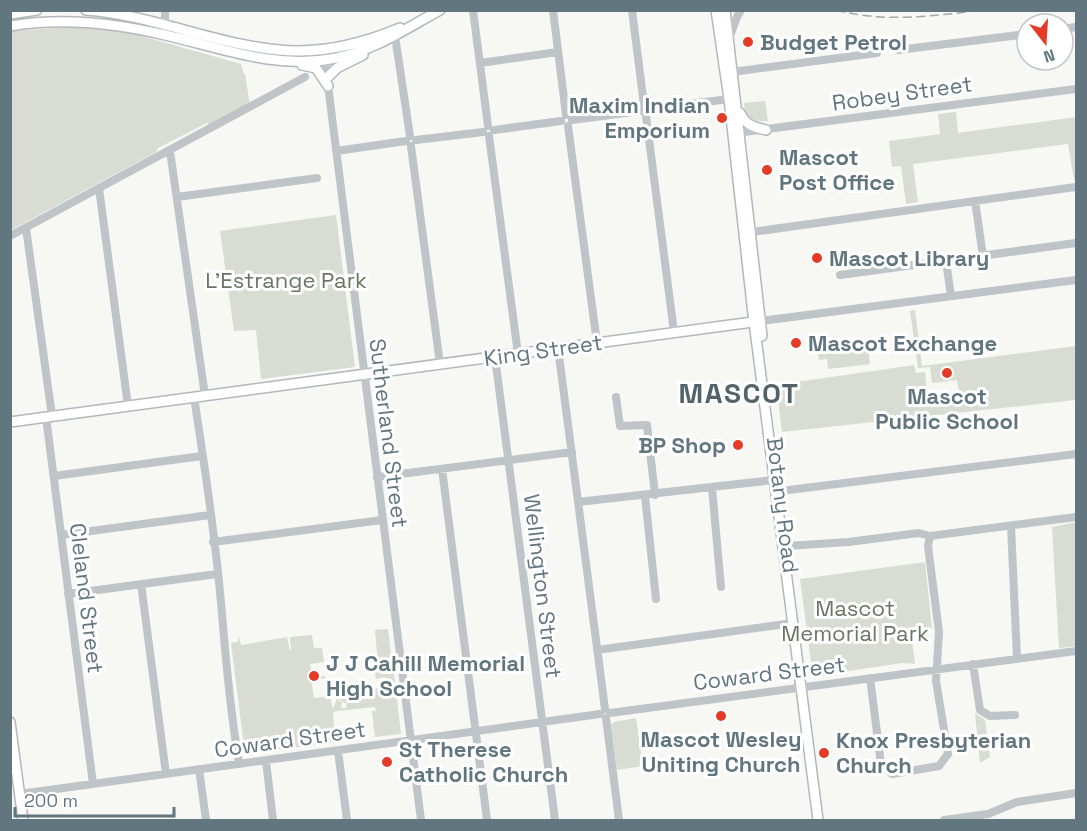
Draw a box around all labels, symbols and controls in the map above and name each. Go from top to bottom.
north arrow [1015,12,1075,72]
place label: Budget Petrol [760,28,907,56]
marker: Budget Petrol [741,35,755,49]
text: N [1041,44,1057,67]
street label: Robey Street [830,69,974,117]
place label: Maxim Indian Emporium [569,91,710,144]
marker: Maxim Indian Emporium [715,111,729,125]
place label: Mascot Post Office [779,143,895,196]
marker: Mascot Post Office [760,163,774,177]
place label: Mascot Library [829,244,989,272]
marker: Mascot Library [810,251,824,265]
park label: L'Estrange Park [205,266,367,294]
street label: King Street [482,328,604,372]
place label: Mascot Exchange [808,329,997,357]
marker: Mascot Exchange [789,336,803,350]
street label: Sutherland Street [363,337,415,529]
marker: Mascot Public School [940,366,954,380]
district label: MASCOT [678,375,800,411]
place label: Mascot Public School [875,382,1019,435]
place label: BP Shop [638,431,726,459]
street label: Botany Road [761,435,805,575]
marker: BP Shop [731,438,745,452]
street label: Wellington Street [518,492,568,680]
street label: Cleland Street [64,521,110,675]
park label: Mascot Memorial Park [781,594,929,647]
place label: J J Cahill Memorial High School [326,649,525,702]
street label: Coward Street [692,650,846,696]
marker: J J Cahill Memorial High School [307,669,321,683]
marker: Mascot Wesley Uniting Church [714,709,728,723]
street label: Coward Street [213,715,367,763]
place label: Mascot Wesley Uniting Church [641,725,802,778]
place label: Knox Presbyterian Church [836,726,1031,779]
place label: St Therese Catholic Church [399,735,568,788]
marker: Knox Presbyterian Church [817,746,831,760]
marker: St Therese Catholic Church [380,755,394,769]
scale bar [15,780,174,818]
text: 200 m [24,789,78,812]

